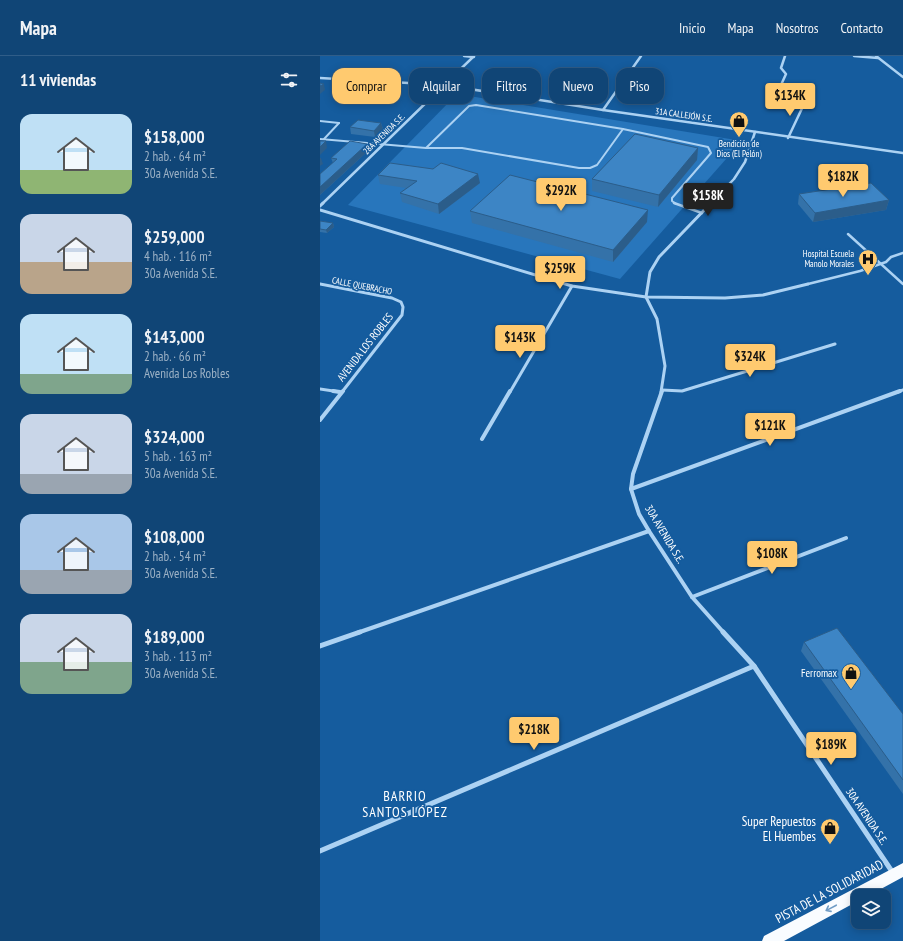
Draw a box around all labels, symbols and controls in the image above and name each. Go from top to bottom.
text: Mapa [20,16,57,40]
text: Inicio [679,19,706,37]
text: Mapa [728,19,754,37]
text: Nosotros [776,19,819,37]
text: Contacto [841,19,883,37]
chip: Comprar [332,68,401,104]
chip: Alquilar [409,68,474,104]
chip: Filtros [482,68,541,104]
chip: Nuevo [549,68,608,104]
chip: Piso [616,68,664,104]
text: 11 viviendas [20,69,96,91]
icon: filters [278,69,300,91]
pin: $134K [762,83,818,117]
text: $134K [774,87,806,104]
street label: 31A CALLEJÓN S.E. [654,105,714,124]
shop icon: Bendición de Dios (El Pelón) [728,110,750,138]
street label: 28A AVENIDA S.E. [360,111,407,156]
text: $158,000 [144,126,205,148]
icon: home [52,130,100,178]
place label: Bendición de Dios (El Pelón) [716,138,762,160]
text: 2 hab. · 64 m² [144,148,206,165]
pin: $182K [815,164,871,198]
text: 30a Avenida S.E. [144,165,217,182]
text: $182K [827,168,859,185]
pin: $292K [533,178,589,212]
text: $292K [545,182,577,199]
pin: $158K [680,183,736,217]
text: $158K [692,187,724,204]
text: $259,000 [144,226,205,248]
icon: home [52,230,100,278]
text: 4 hab. · 116 m² [144,248,212,265]
place label: Hospital Escuela Manolo Morales [803,248,854,269]
hospital icon: Hospital Escuela Manolo Morales [857,248,879,276]
pin: $259K [532,256,588,290]
text: $259K [544,260,576,277]
text: 30a Avenida S.E. [144,265,217,282]
street label: CALLE QUEBRACHO [331,274,393,297]
street label: AVENIDA LOS ROBLES [334,310,396,384]
pin: $143K [492,325,548,359]
text: $143,000 [144,326,205,348]
text: $143K [504,329,536,346]
icon: home [52,330,100,378]
pin: $324K [722,344,778,378]
text: 2 hab. · 66 m² [144,348,206,365]
text: $324K [734,348,766,365]
text: Avenida Los Robles [144,365,230,382]
pin: $121K [742,413,798,447]
text: $121K [754,417,786,434]
text: $324,000 [144,426,205,448]
icon: home [52,430,100,478]
text: 5 hab. · 163 m² [144,448,212,465]
text: 30a Avenida S.E. [144,465,217,482]
street label: 30A AVENIDA S.E. [642,502,688,566]
text: $108,000 [144,526,205,548]
icon: home [52,530,100,578]
pin: $108K [744,541,800,575]
text: $108K [756,545,788,562]
text: 2 hab. · 54 m² [144,548,206,565]
text: 30a Avenida S.E. [144,565,217,582]
text: $189,000 [144,626,205,648]
icon: home [52,630,100,678]
text: 3 hab. · 113 m² [144,648,212,665]
shop icon: Ferromax [840,662,862,690]
text: 30a Avenida S.E. [144,665,217,682]
place label: Ferromax [801,666,837,680]
pin: $218K [506,717,562,751]
text: $218K [518,721,550,738]
pin: $189K [803,732,859,766]
text: $189K [815,736,847,753]
street label: 30A AVENIDA S.E. [843,785,891,847]
district label: BARRIO SANTOS LÓPEZ [362,787,448,821]
place label: Super Repuestos El Huembes [742,813,816,845]
shop icon: Super Repuestos El Huembes [819,817,841,845]
street label: PISTA DE LA SOLIDARIDAD [772,856,886,927]
map controls [851,889,891,929]
button: layers [851,889,891,929]
one-way arrow [826,905,838,912]

